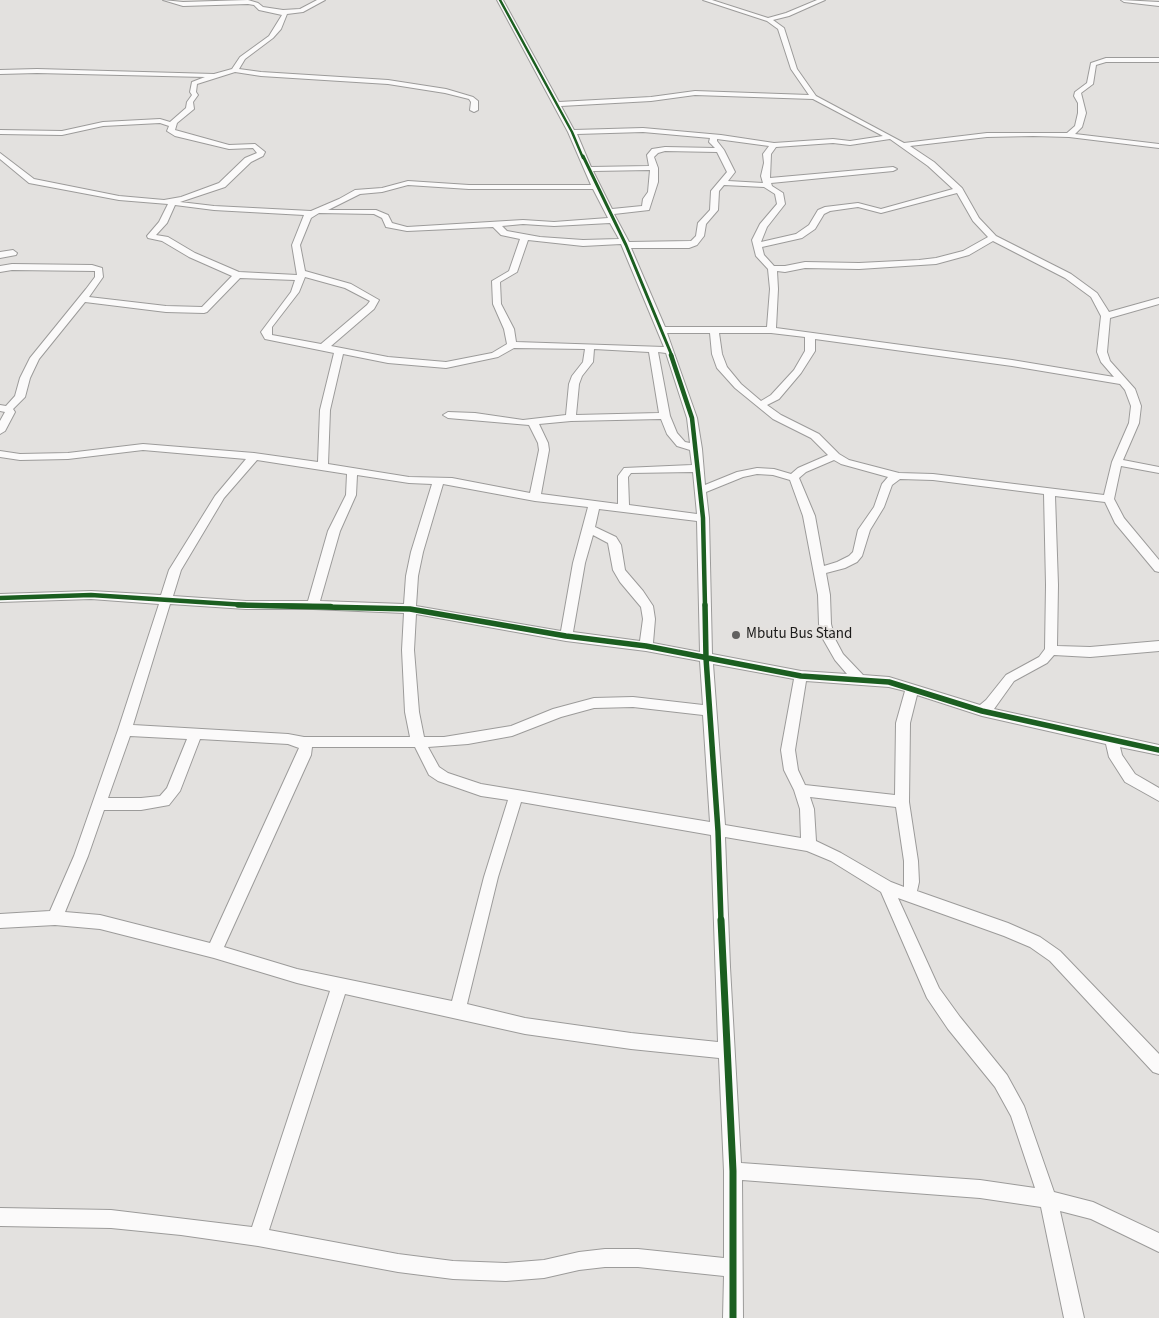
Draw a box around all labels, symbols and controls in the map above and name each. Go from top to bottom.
place label: Mbutu Bus Stand [746,626,852,644]
marker: Mbutu Bus Stand [730,629,742,641]

